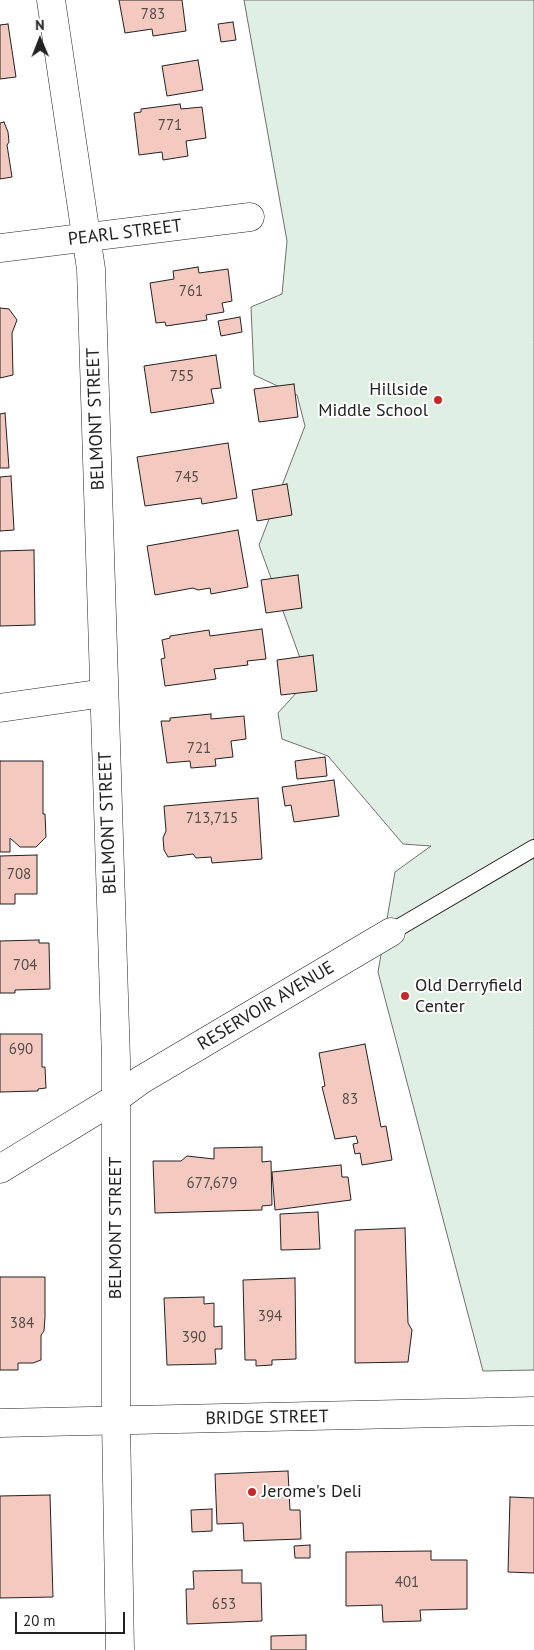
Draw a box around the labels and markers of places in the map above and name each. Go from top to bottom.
place label: Hillside Middle School [318,379,428,422]
marker: Hillside Middle School [432,394,444,406]
place label: Old Derryfield Center [415,975,522,1018]
marker: Old Derryfield Center [399,990,411,1002]
place label: Jerome's Deli [262,1481,362,1503]
marker: Jerome's Deli [246,1486,258,1498]

